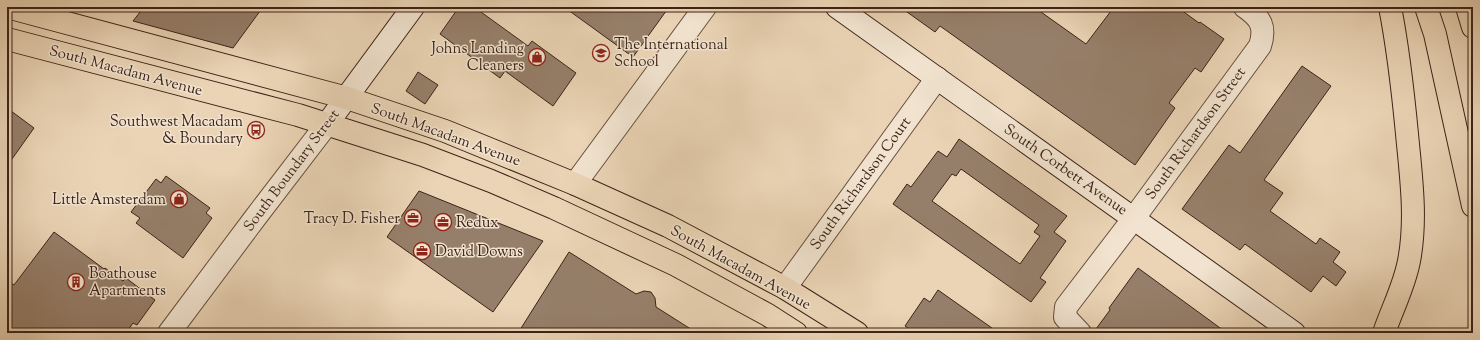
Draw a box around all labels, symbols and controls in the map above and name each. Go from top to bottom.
place label: The International School [614,35,728,73]
place label: Johns Landing Cleaners [430,39,524,77]
street label: South Macadam Avenue [47,41,205,102]
school or university icon: The International School [591,43,611,63]
shop icon: Johns Landing Cleaners [527,47,547,67]
street label: South Richardson Street [1141,63,1251,204]
street label: South Macadam Avenue [368,99,523,172]
street label: South Boundary Street [239,105,345,236]
place label: Southwest Macadam & Boundary [110,112,244,150]
street label: South Richardson Court [806,113,917,255]
street label: South Corbett Avenue [999,119,1131,221]
bus stop icon: Southwest Macadam & Boundary [246,120,266,140]
shop icon: Little Amsterdam [169,189,189,209]
place label: Little Amsterdam [52,190,167,211]
office icon: Tracy D. Fisher [403,208,423,228]
place label: Tracy D. Fisher [303,209,400,230]
office icon: Redux [433,212,453,232]
place label: Redux [456,213,499,234]
street label: South Macadam Avenue [666,221,814,316]
office icon: David Downs [412,241,432,261]
place label: David Downs [435,242,523,263]
place label: Boathouse Apartments [89,264,166,302]
building icon: Boathouse Apartments [66,272,86,292]

